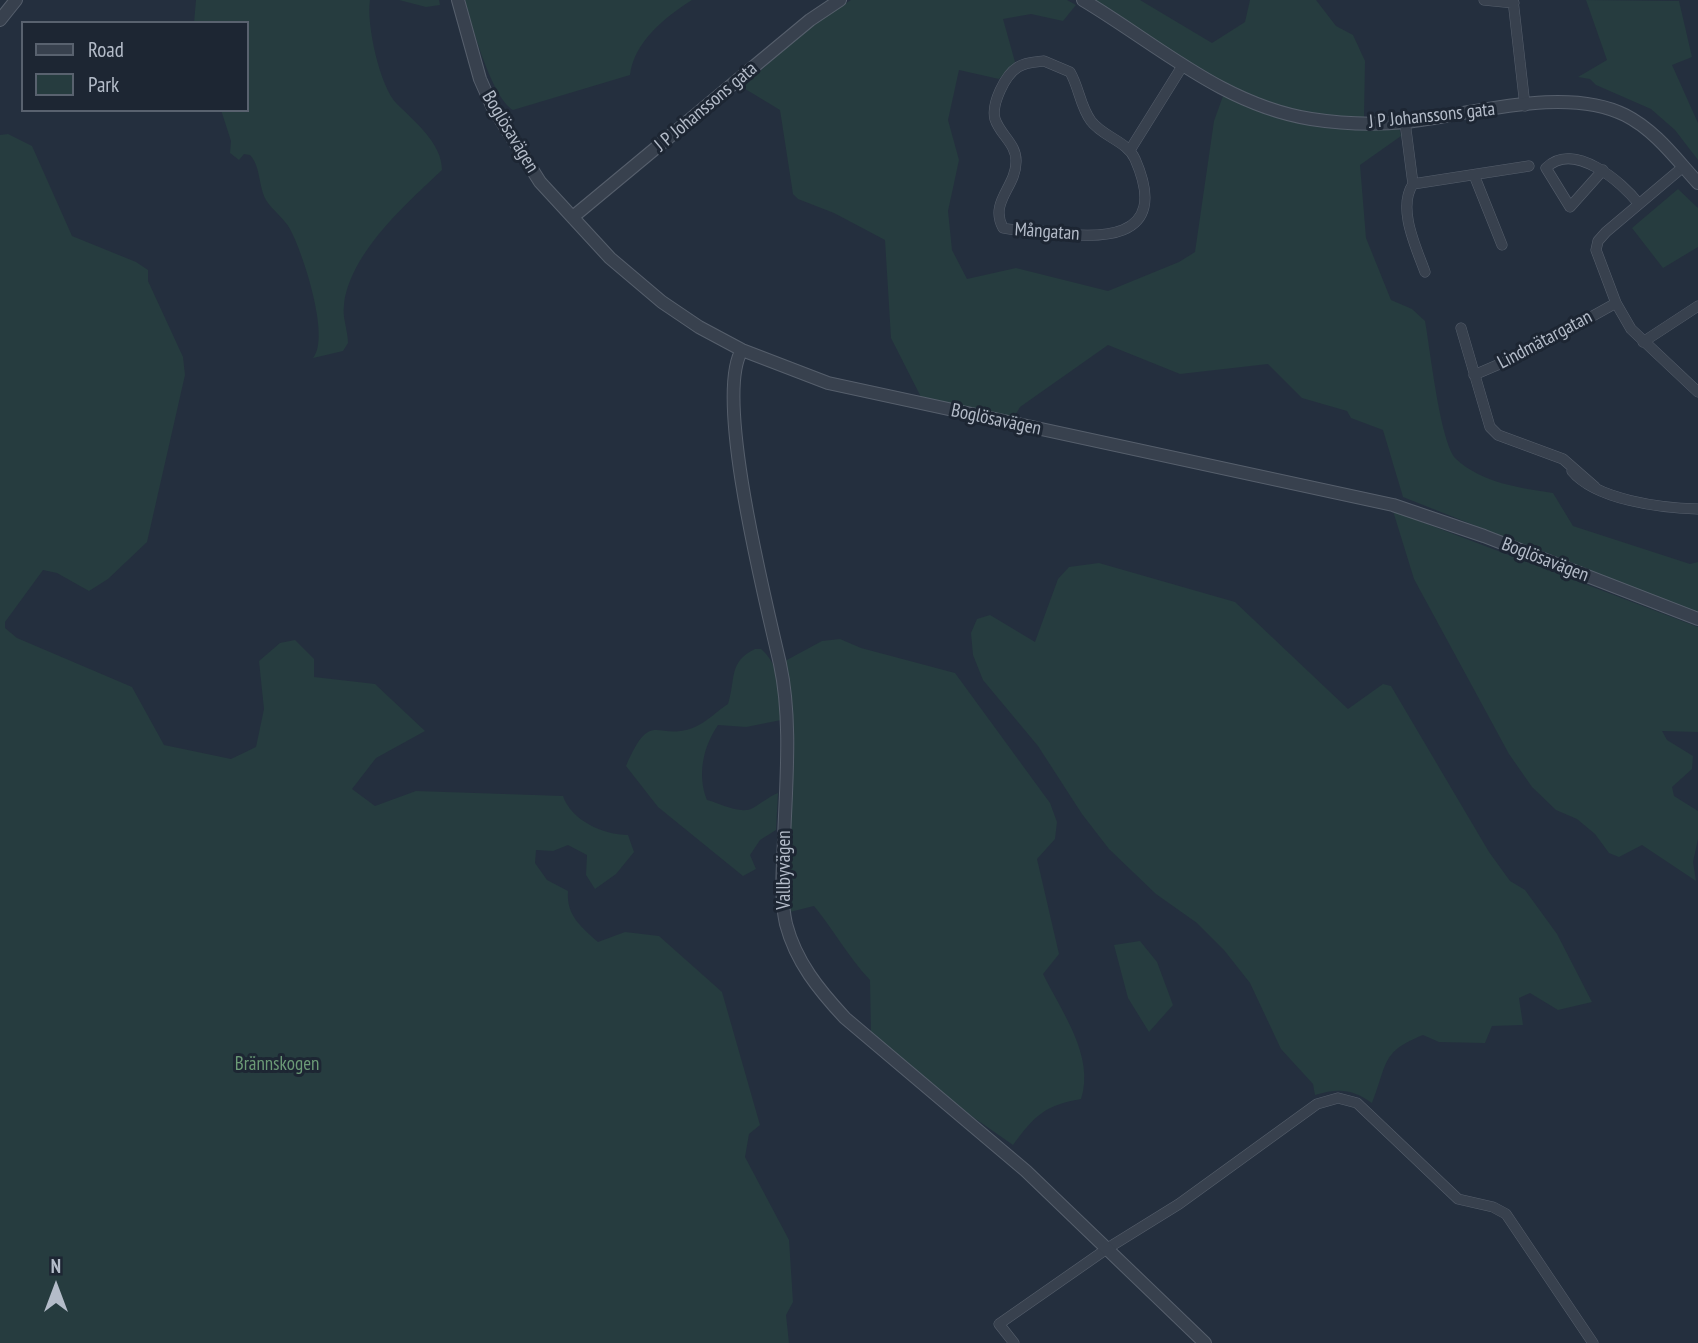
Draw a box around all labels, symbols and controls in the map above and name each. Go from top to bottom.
legend [21,21,248,112]
text: Road [88,36,124,63]
street label: J P Johanssons gata [650,58,762,156]
text: Park [88,71,119,98]
street label: Boglösavägen [477,87,543,177]
street label: J P Johanssons gata [1368,98,1496,134]
street label: Mångatan [1014,218,1080,246]
street label: Lindmätargatan [1494,306,1596,374]
street label: Boglösavägen [949,399,1043,441]
street label: Boglösavägen [1498,533,1592,587]
street label: Vallbyvägen [774,830,796,910]
park label: Brännskogen [235,1054,319,1076]
north arrow [21,1252,91,1322]
text: N [51,1254,61,1278]

